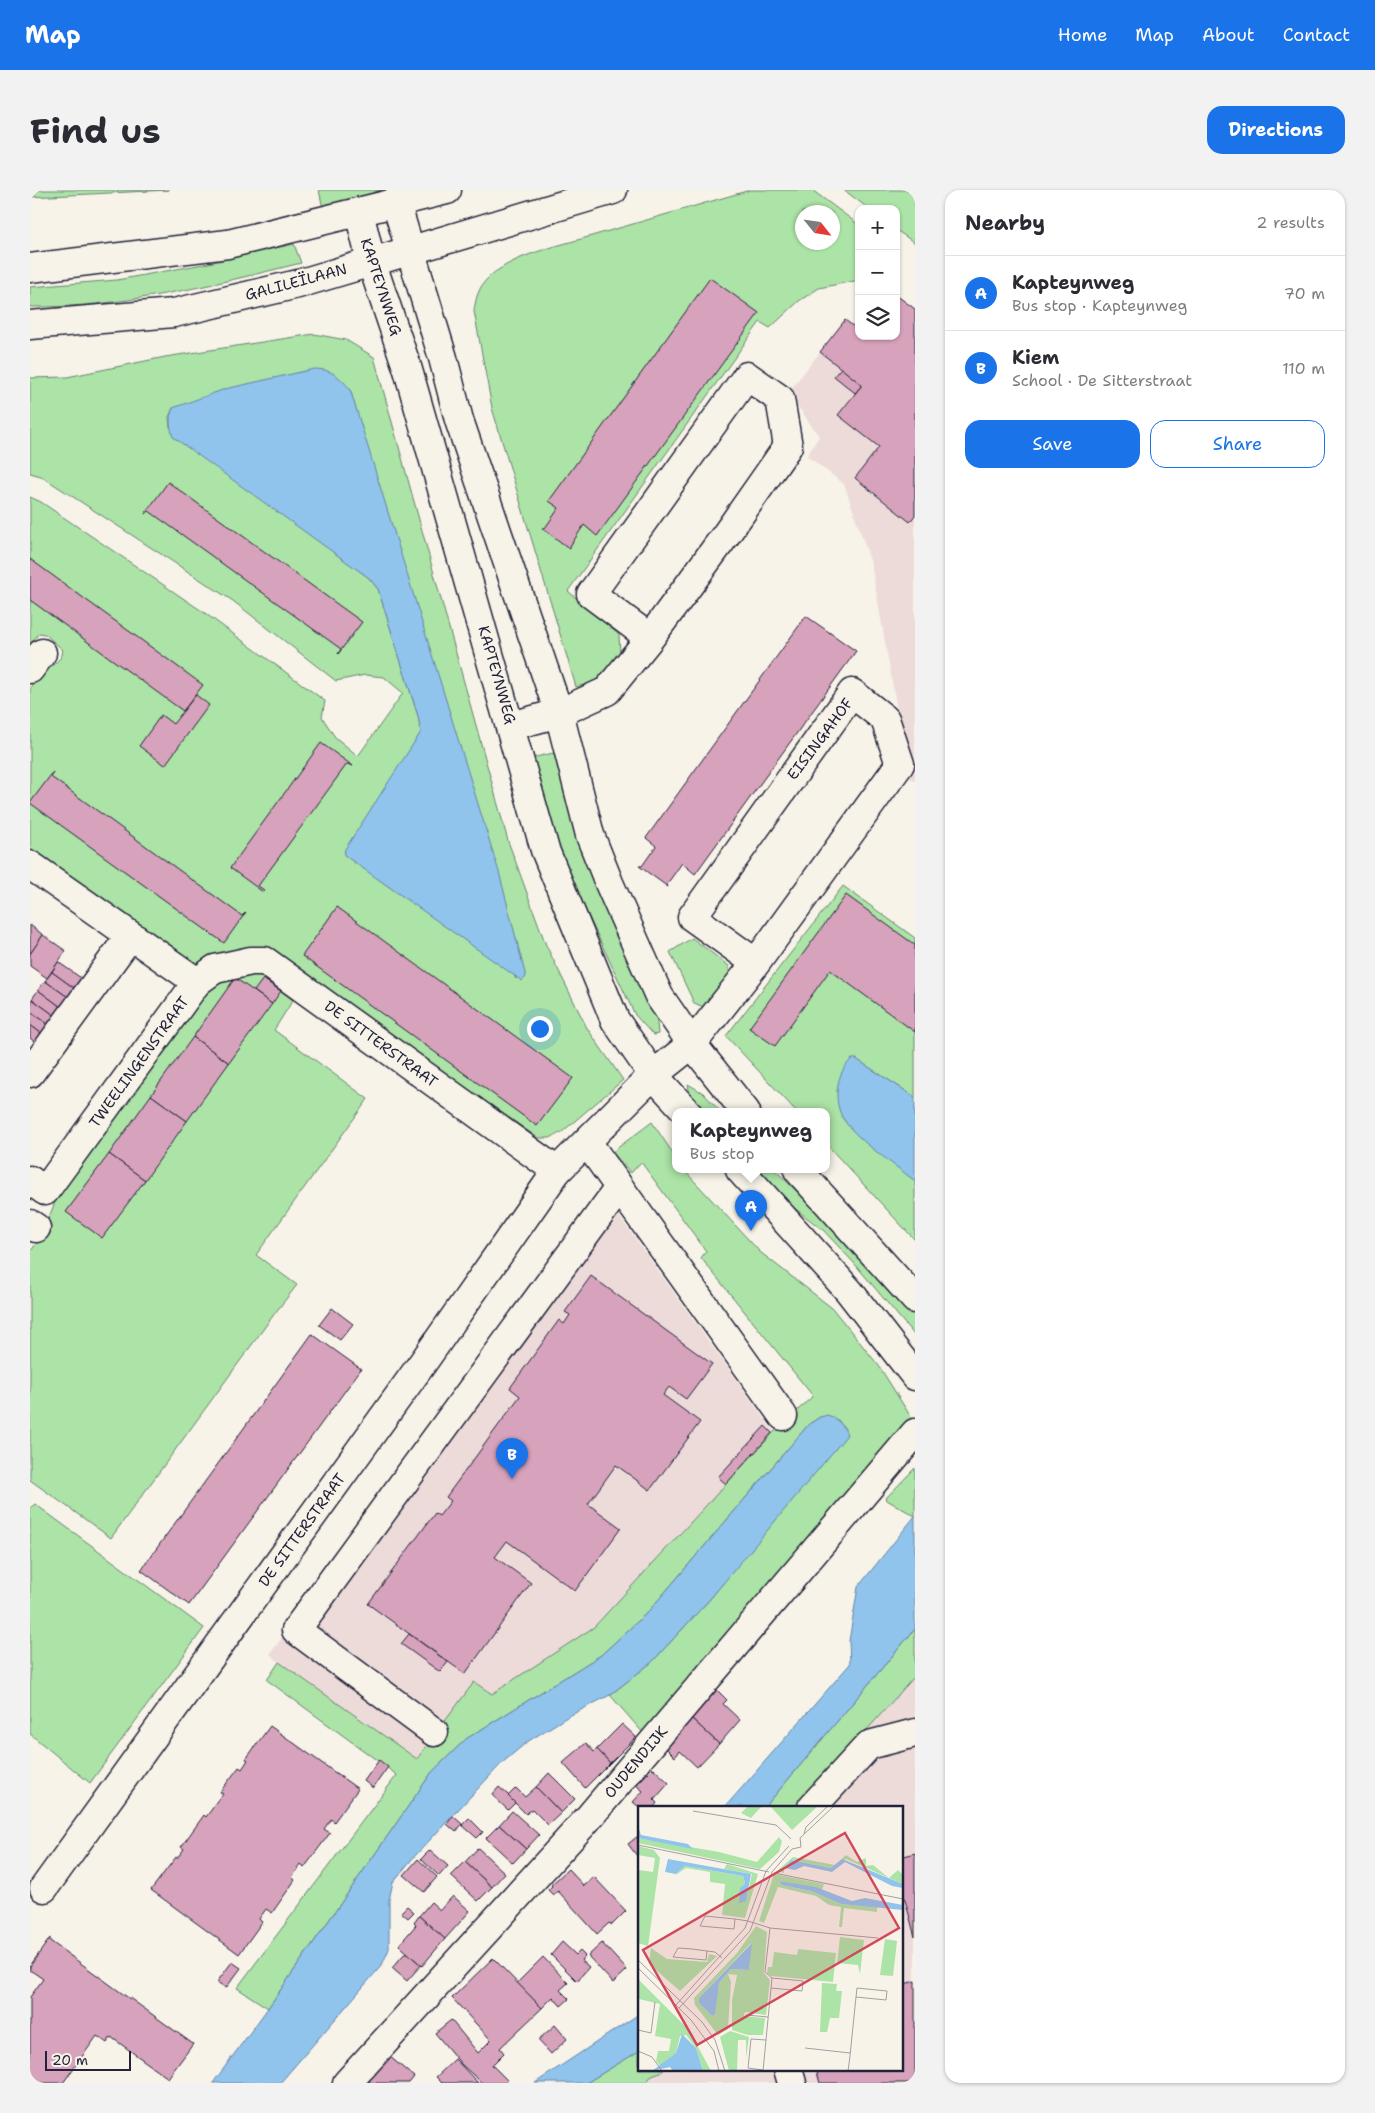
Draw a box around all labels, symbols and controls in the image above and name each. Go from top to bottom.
text: Map [25,19,81,51]
text: Home [1058,23,1107,47]
text: Map [1135,23,1174,47]
text: About [1202,23,1255,47]
text: Contact [1283,23,1350,47]
button: Directions [1207,106,1345,154]
text: Find us [30,107,161,154]
north arrow [795,205,840,250]
map controls [855,205,900,340]
button: + [855,205,900,250]
text: Nearby [965,209,1045,237]
text: 2 results [1256,212,1325,233]
street label: KAPTEYNWEG [356,236,406,338]
button: − [855,250,900,295]
street label: GALILEÏLAAN [243,259,349,305]
text: Kapteynweg [1012,270,1134,295]
text: A [975,283,987,304]
text: 70 m [1284,283,1325,304]
button: layers [855,295,900,340]
text: Bus stop · Kapteynweg [1012,295,1187,316]
text: Kiem [1012,345,1059,370]
text: B [976,358,986,379]
text: 110 m [1282,358,1325,379]
text: School · De Sitterstraat [1012,370,1192,391]
button: Save [965,420,1140,468]
button: Share [1150,420,1325,468]
street label: KAPTEYNWEG [473,623,521,727]
street label: EISINGAHOF [783,694,857,784]
street label: TWEELINGENSTRAAT [85,992,193,1132]
street label: DE SITTERSTRAAT [320,996,442,1092]
your location [527,1016,553,1042]
popup [672,1108,830,1173]
text: Kapteynweg [690,1118,812,1143]
text: Bus stop [690,1143,754,1164]
pin: A [735,1190,767,1231]
pin: B [496,1438,528,1479]
street label: DE SITTERSTRAAT [254,1469,350,1591]
street label: OUDENDIJK [600,1721,672,1802]
inset map [638,1806,902,2070]
scale bar [45,2048,131,2071]
text: 20 m [52,2051,88,2069]

